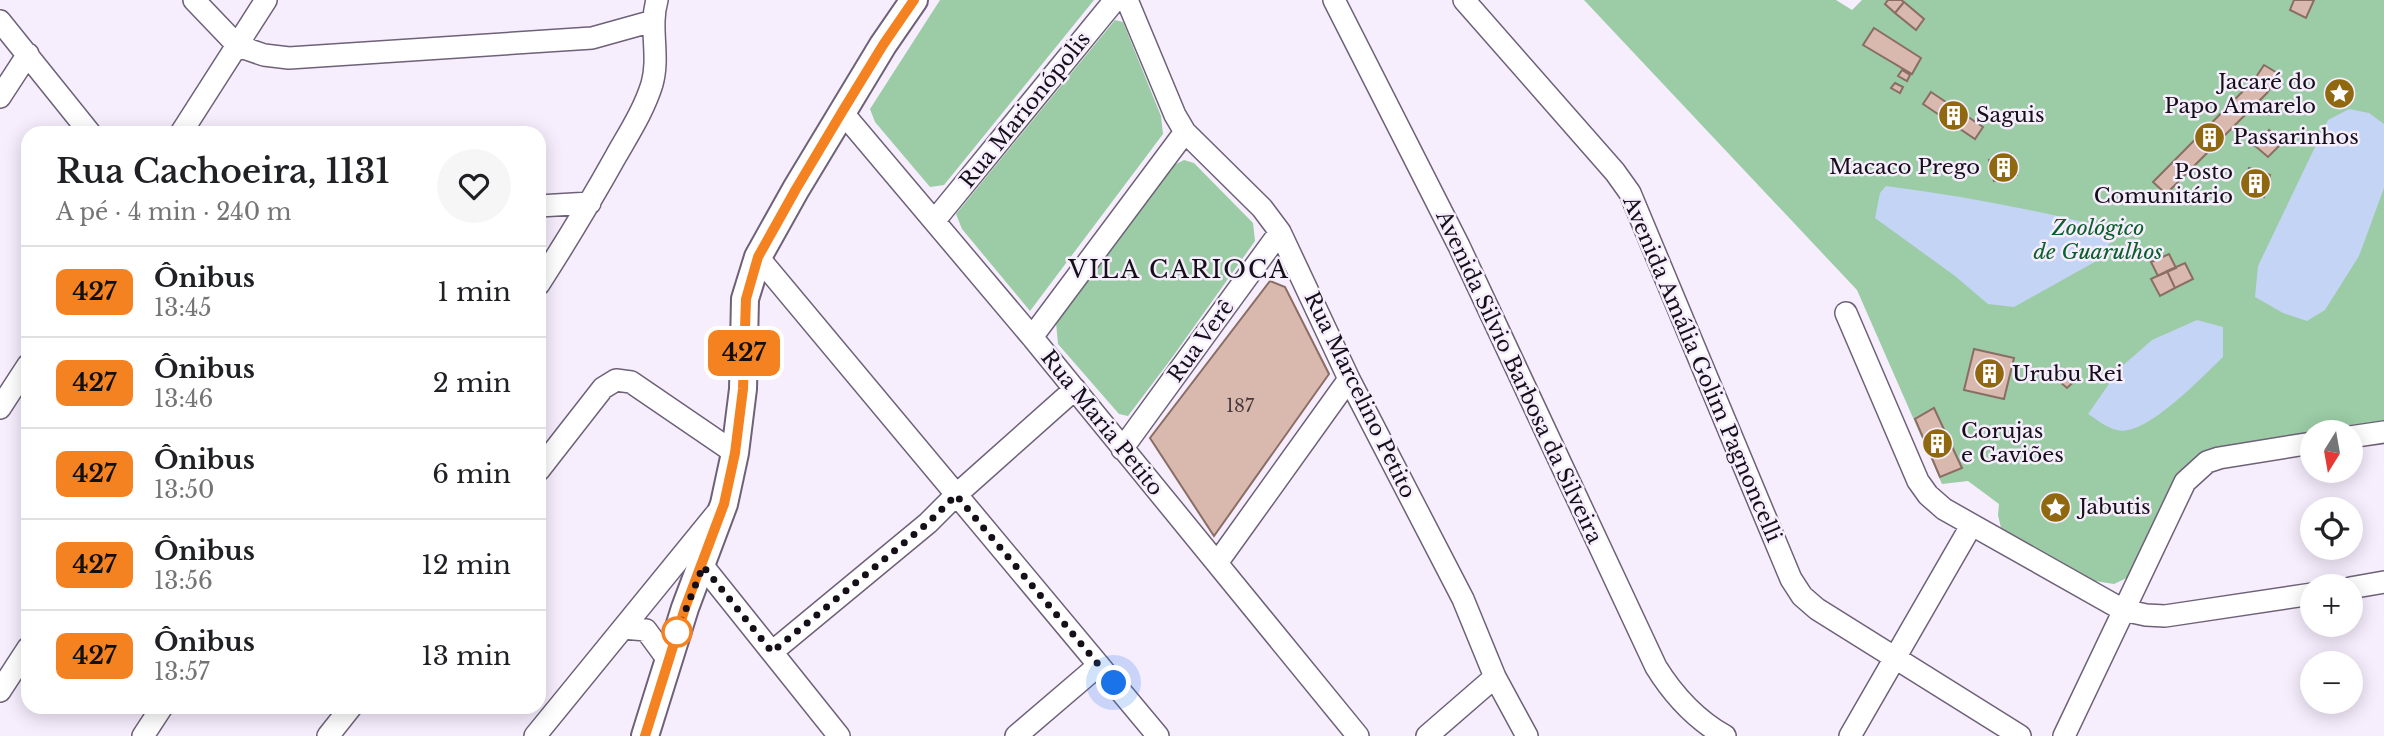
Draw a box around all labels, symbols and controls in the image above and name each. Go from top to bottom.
street label: Rua Marionópolis [954,27,1096,193]
place label: Jacaré do Papo Amarelo [2164,69,2316,119]
place icon: Jacaré do Papo Amarelo [2322,77,2356,111]
building icon: Saguis [1936,98,1970,132]
place label: Saguis [1976,102,2045,128]
building icon: Passarinhos [2193,120,2227,154]
place label: Passarinhos [2233,124,2359,150]
button: heart [437,149,511,223]
building icon: Macaco Prego [1986,150,2020,184]
text: Rua Cachoeira, 1131 [56,151,390,192]
place label: Macaco Prego [1829,154,1980,180]
place label: Posto Comunitário [2094,159,2233,209]
building icon: Posto Comunitário [2239,167,2273,201]
street label: Avenida Amália Golim Pagnoncelli [1617,191,1787,546]
text: A pé · 4 min · 240 m [56,198,291,226]
street label: Avenida Silvio Barbosa da Silveira [1430,206,1608,548]
park label: Zoológico de Guarulhos [2034,215,2162,265]
district label: VILA CARIOCA [1067,255,1290,284]
text: Ônibus [154,262,255,294]
text: 1 min [437,276,511,308]
text: 427 [73,277,116,306]
street label: Rua Marcelino Petito [1299,288,1421,502]
text: 13:45 [154,294,212,322]
street label: Rua Verê [1162,295,1240,387]
line badge: 427 [704,330,784,376]
text: 427 [722,338,766,367]
street label: Rua Maria Petito [1035,345,1169,501]
text: Ônibus [154,353,255,385]
building icon: Urubu Rei [1972,357,2006,391]
place label: Urubu Rei [2012,361,2123,387]
text: 2 min [433,367,511,399]
text: 427 [73,368,116,397]
text: 13:46 [154,385,213,413]
house number: 187 [1226,395,1255,417]
place label: Corujas e Gaviões [1961,418,2064,468]
north arrow [2300,420,2362,483]
map controls [2300,420,2363,714]
building icon: Corujas e Gaviões [1921,426,1955,460]
text: Ônibus [154,444,255,476]
text: 6 min [432,458,511,490]
text: 427 [73,459,116,488]
text: 13:50 [154,476,214,504]
place icon: Jabutis [2039,490,2073,524]
place label: Jabutis [2076,494,2151,520]
button: locate [2300,497,2363,560]
text: Ônibus [154,535,255,567]
text: 12 min [421,549,511,581]
text: 427 [73,550,116,579]
text: 13:56 [154,567,213,595]
button: + [2300,574,2363,637]
unlabelled marker [662,617,692,647]
text: Ônibus [154,626,255,658]
text: 13 min [421,640,511,672]
text: 427 [73,641,116,670]
button: − [2300,651,2363,714]
text: 13:57 [154,658,210,686]
your location [1096,665,1131,700]

